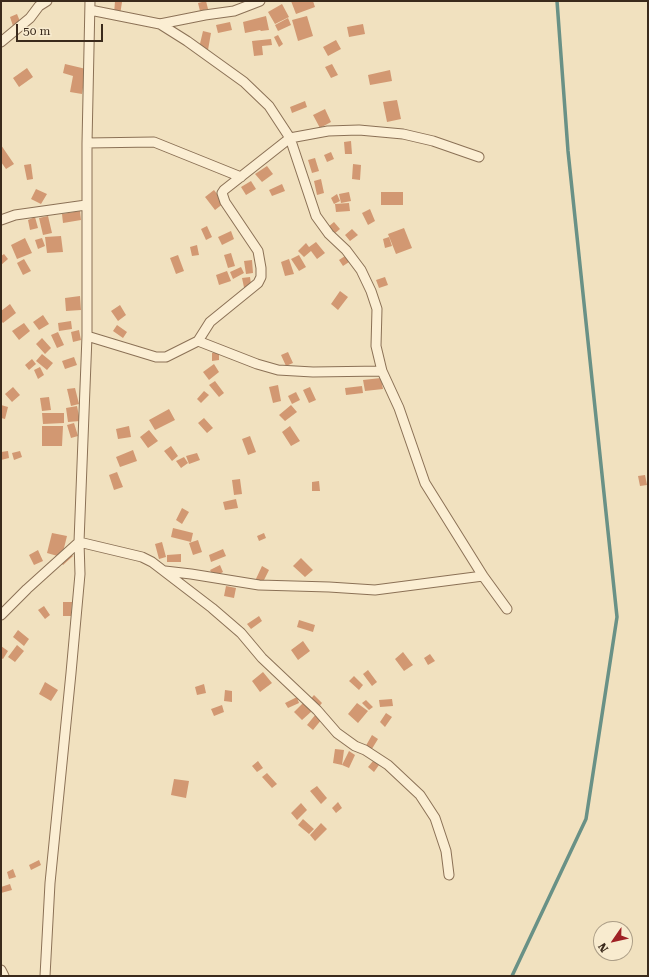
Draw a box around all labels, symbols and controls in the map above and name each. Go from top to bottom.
scale bar [18,16,105,42]
text: 50 m [23,24,50,38]
north arrow [593,921,633,961]
text: N [596,940,611,955]

